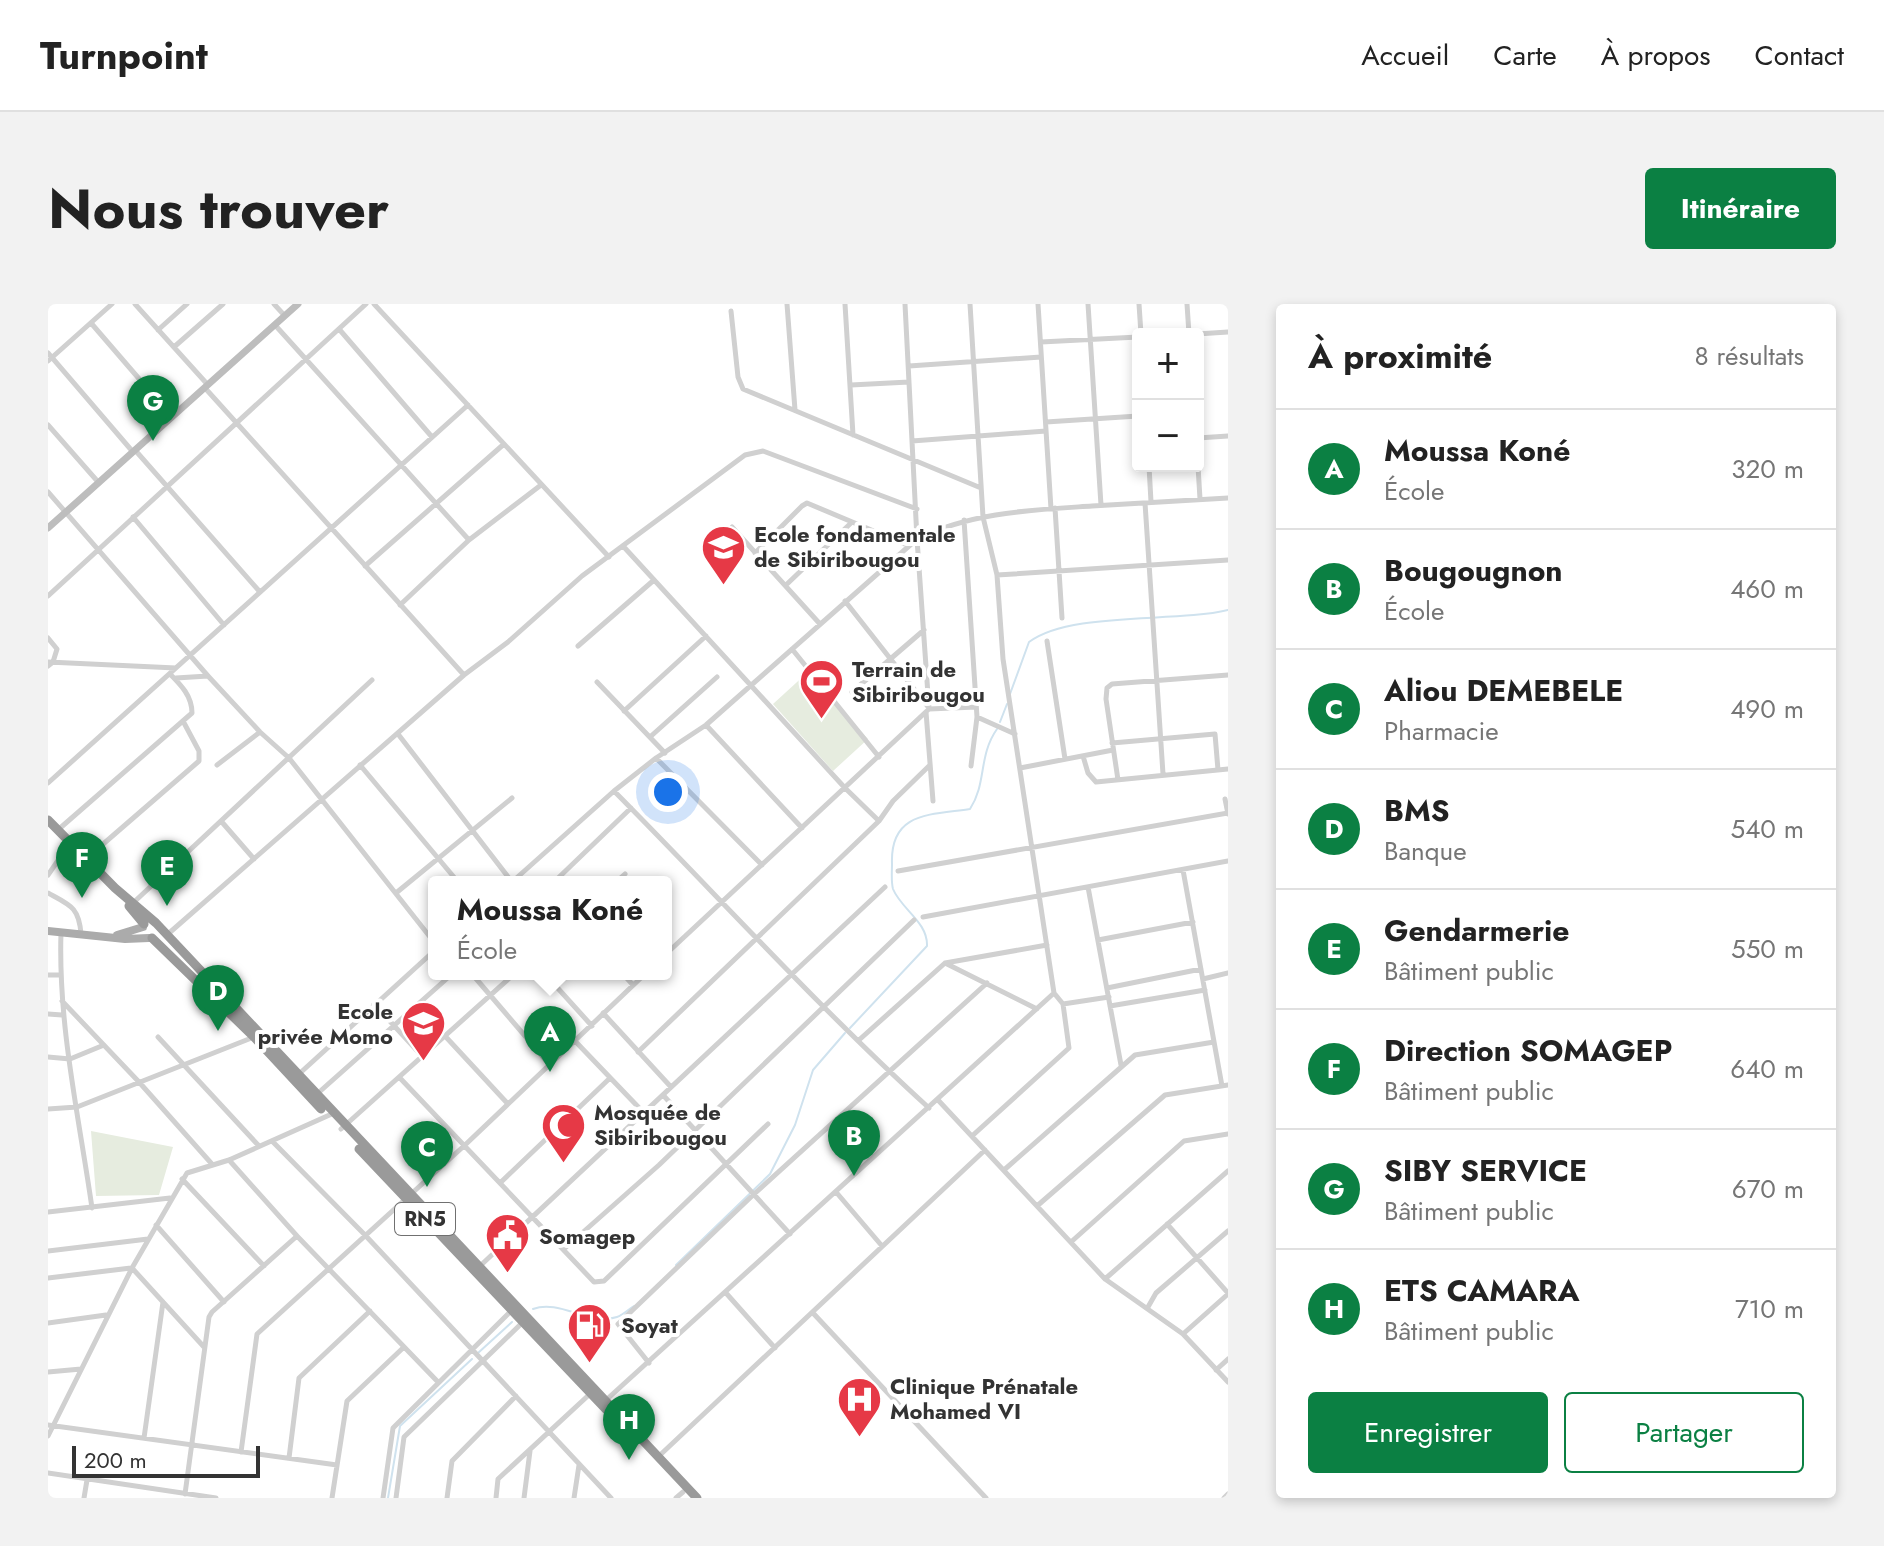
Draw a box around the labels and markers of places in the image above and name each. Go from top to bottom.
pin: G [127,375,179,441]
place label: Ecole fondamentale de Sibiribougou [754,518,956,575]
school or university icon: Ecole fondamentale de Sibiribougou [699,523,747,586]
place label: Terrain de Sibiribougou [852,653,985,710]
sports icon: Terrain de Sibiribougou [797,658,845,721]
pin: F [56,832,108,898]
pin: E [141,840,193,906]
pin: D [192,965,244,1031]
place label: Ecole privée Momo [258,995,393,1052]
school or university icon: Ecole privée Momo [400,1000,448,1063]
pin: A [524,1006,576,1072]
place label: Mosquée de Sibiribougou [594,1096,727,1153]
mosque icon: Mosquée de Sibiribougou [539,1101,587,1164]
pin: B [828,1110,880,1176]
pin: C [401,1121,453,1187]
public building icon: Somagep [484,1212,532,1275]
place label: Somagep [539,1220,635,1252]
fuel station icon: Soyat [566,1301,614,1364]
place label: Soyat [621,1309,678,1341]
place label: Clinique Prénatale Mohamed VI [890,1370,1078,1427]
hospital icon: Clinique Prénatale Mohamed VI [835,1375,883,1438]
pin: H [603,1394,655,1460]

